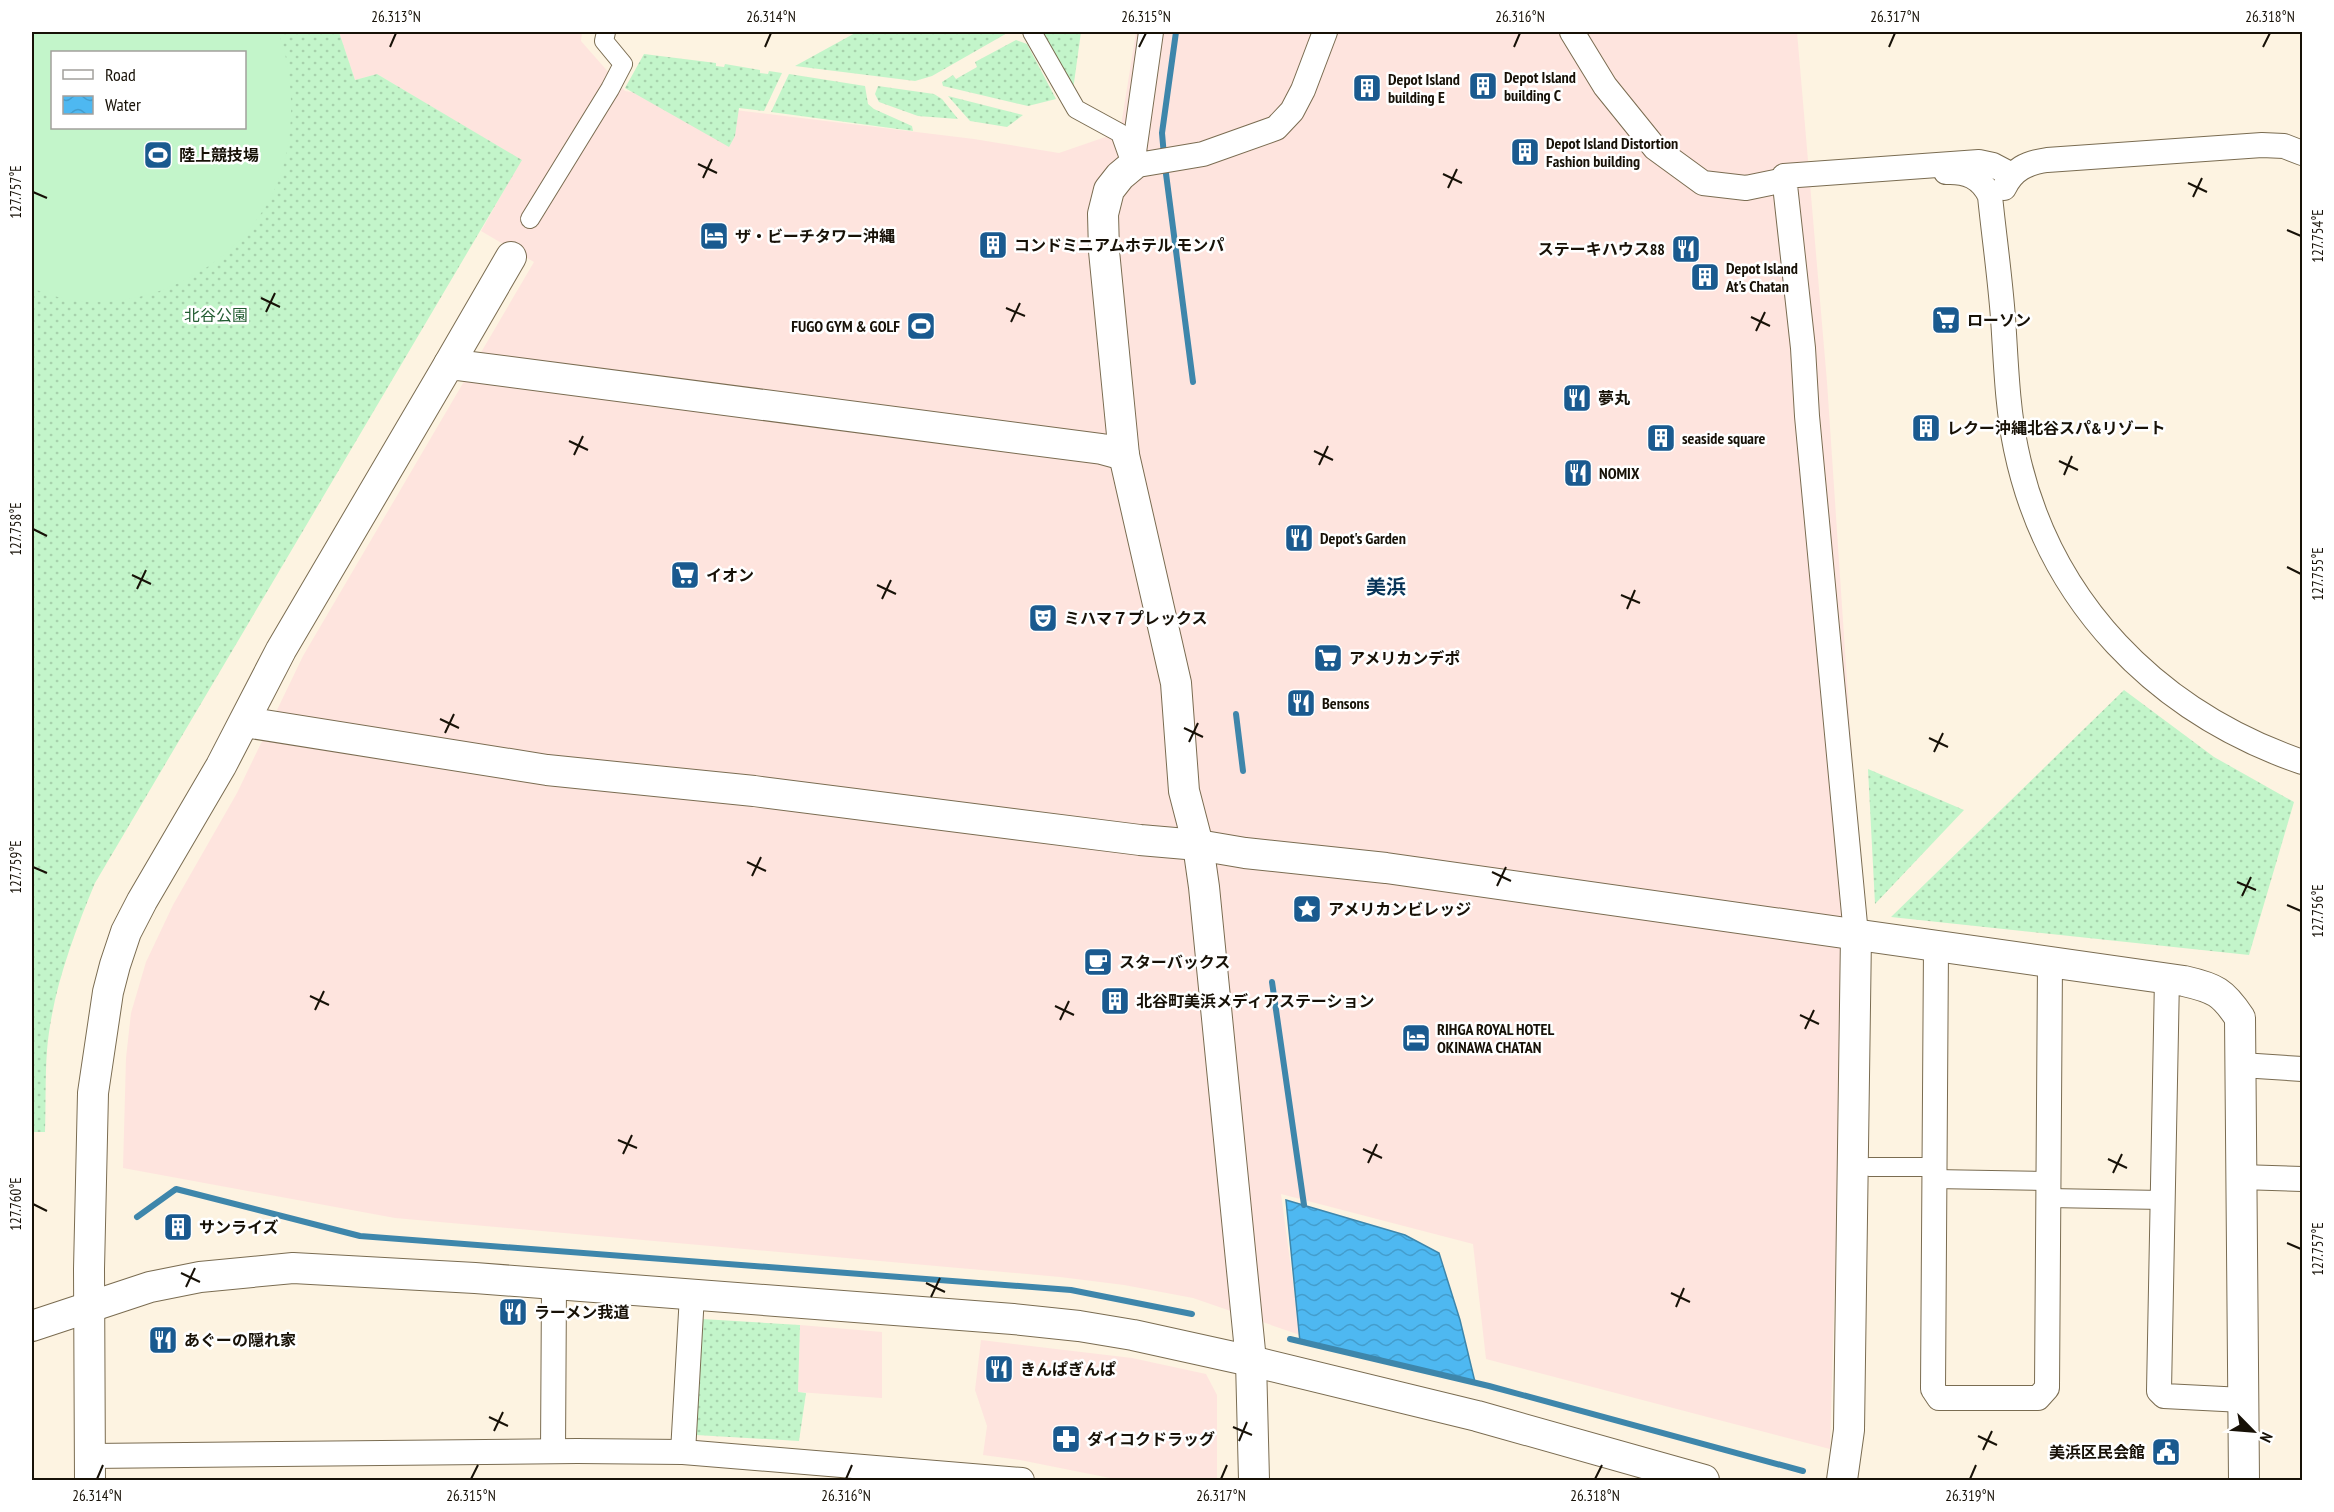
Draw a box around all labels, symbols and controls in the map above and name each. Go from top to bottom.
text: 26.313°N [371,7,421,26]
text: 26.314°N [746,7,796,26]
text: 26.315°N [1121,7,1171,26]
text: 26.316°N [1495,7,1545,26]
text: 26.317°N [1870,7,1920,26]
text: 26.318°N [2245,7,2295,26]
legend [51,51,246,129]
text: Road [105,63,136,86]
place label: Depot Island building C [1504,67,1576,105]
place label: Depot Island building E [1388,69,1460,107]
building icon: Depot Island building C [1467,70,1499,102]
building icon: Depot Island building E [1351,72,1383,104]
text: Water [105,93,141,116]
place label: Depot Island Distortion Fashion building [1546,133,1678,171]
building icon: Depot Island Distortion Fashion building [1509,136,1541,168]
sports icon: 陸上競技場 [142,139,174,171]
place label: 陸上競技場 [179,145,259,165]
text: 127.757°E [6,165,25,219]
text: 127.754°E [2308,209,2327,263]
hotel icon: ザ・ビーチタワー沖縄 [698,220,730,252]
place label: ザ・ビーチタワー沖縄 [735,226,895,246]
building icon: コンドミニアムホテル モンパ [977,229,1009,261]
restaurant icon: ステーキハウス88 [1670,233,1702,265]
place label: コンドミニアムホテル モンパ [1014,235,1224,255]
place label: ステーキハウス88 [1538,239,1665,259]
place label: Depot Island At's Chatan [1725,258,1798,296]
building icon: Depot Island At's Chatan [1689,261,1721,293]
supermarket icon: ローソン [1930,304,1962,336]
park label: 北谷公園 [184,305,248,325]
sports icon: FUGO GYM & GOLF [905,310,937,342]
place label: ローソン [1967,310,2031,330]
place label: FUGO GYM & GOLF [791,316,900,336]
restaurant icon: 夢丸 [1561,382,1593,414]
place label: 夢丸 [1598,388,1630,408]
building icon: レクー沖縄北谷スパ&リゾート [1910,412,1942,444]
place label: レクー沖縄北谷スパ&リゾート [1947,418,2166,438]
building icon: seaside square [1645,422,1677,454]
place label: seaside square [1682,428,1766,448]
restaurant icon: NOMIX [1562,457,1594,489]
place label: NOMIX [1599,463,1640,483]
text: 127.758°E [6,502,25,556]
restaurant icon: Depot's Garden [1283,522,1315,554]
place label: Depot's Garden [1320,528,1406,548]
text: 127.755°E [2308,547,2327,601]
supermarket icon: イオン [669,559,701,591]
place label: イオン [706,565,754,585]
district label: 美浜 [1366,574,1406,600]
theatre icon: ミハマ７プレックス [1027,602,1059,634]
place label: ミハマ７プレックス [1064,608,1208,628]
supermarket icon: アメリカンデポ [1312,642,1344,674]
place label: アメリカンデポ [1349,648,1460,668]
restaurant icon: Bensons [1285,687,1317,719]
place label: Bensons [1322,693,1370,713]
text: 127.759°E [6,840,25,894]
text: 127.756°E [2308,884,2327,938]
place icon: アメリカンビレッジ [1291,893,1323,925]
place label: アメリカンビレッジ [1328,899,1471,919]
cafe icon: スターバックス [1082,946,1114,978]
place label: スターバックス [1119,952,1230,972]
building icon: 北谷町美浜メディアステーション [1099,985,1131,1017]
place label: 北谷町美浜メディアステーション [1136,991,1375,1011]
place label: RIHGA ROYAL HOTEL OKINAWA CHATAN [1437,1019,1554,1057]
hotel icon: RIHGA ROYAL HOTEL OKINAWA CHATAN [1400,1022,1432,1054]
text: 127.760°E [6,1177,25,1231]
building icon: サンライズ [162,1211,194,1243]
place label: サンライズ [199,1217,279,1237]
text: 127.757°E [2308,1222,2327,1276]
restaurant icon: ラーメン我道 [497,1296,529,1328]
place label: ラーメン我道 [534,1302,629,1322]
restaurant icon: あぐーの隠れ家 [147,1324,179,1356]
place label: あぐーの隠れ家 [184,1330,296,1350]
restaurant icon: きんぱぎんぱ [983,1353,1015,1385]
place label: きんぱぎんぱ [1020,1359,1116,1379]
north arrow [2223,1401,2283,1461]
pharmacy icon: ダイコクドラッグ [1050,1423,1082,1455]
place label: ダイコクドラッグ [1087,1429,1215,1449]
text: N [2256,1429,2277,1445]
public building icon: 美浜区民会館 [2150,1436,2182,1468]
place label: 美浜区民会館 [2049,1442,2145,1462]
text: 26.314°N [72,1486,122,1505]
text: 26.315°N [446,1486,496,1505]
text: 26.316°N [821,1486,871,1505]
text: 26.317°N [1196,1486,1246,1505]
text: 26.318°N [1570,1486,1620,1505]
text: 26.319°N [1945,1486,1995,1505]

